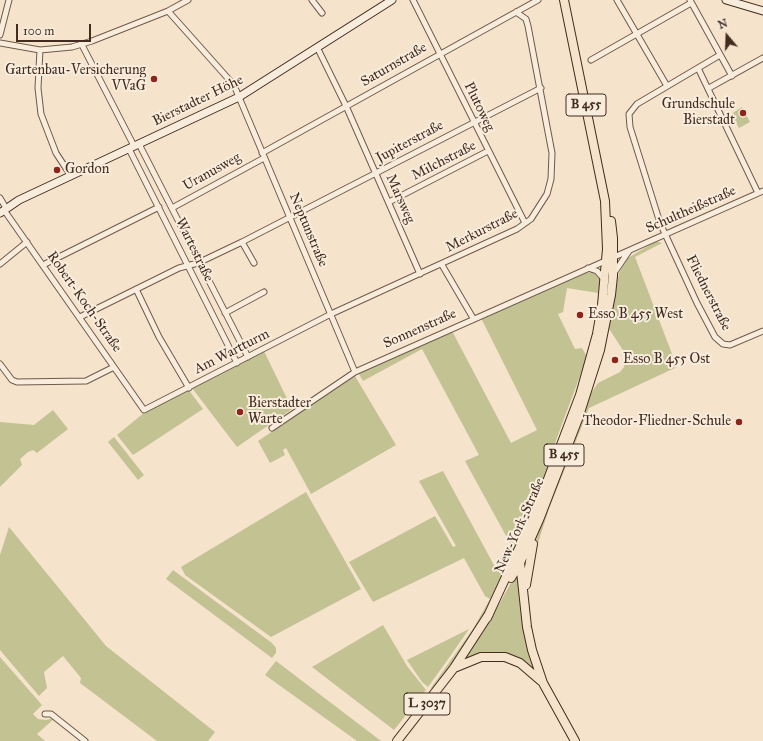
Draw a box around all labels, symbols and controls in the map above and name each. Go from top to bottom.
scale bar [18,16,93,42]
north arrow [707,16,747,56]
text: N [716,17,729,32]
text: 100 m [23,24,54,38]
street label: Saturnstraße [358,39,430,91]
place label: Gartenbau-Versicherung VVaG [5,63,146,96]
street label: Bierstadter Höhe [150,72,246,130]
marker: Gartenbau-Versicherung VVaG [149,74,159,84]
street label: Plutoweg [460,80,498,134]
road number: B 455 [566,94,606,116]
place label: Grundschule Bierstadt [662,97,735,130]
marker: Grundschule Bierstadt [738,108,748,118]
street label: Jupiterstraße [373,117,447,167]
street label: Milchstraße [409,138,479,184]
street label: Uranusweg [180,149,244,195]
place label: Gordon [65,162,109,178]
marker: Gordon [52,165,62,175]
street label: Marsweg [382,172,418,226]
street label: Schultheißstraße [643,183,739,237]
street label: Neptunstraße [285,190,331,270]
street label: Merkurstraße [443,206,521,256]
street label: Wartestraße [171,215,217,285]
street label: Robert-Koch-Straße [43,248,125,356]
street label: Fliednerstraße [682,252,734,334]
street label: Sonnenstraße [381,305,459,353]
place label: Esso B 455 West [588,307,683,323]
marker: Esso B 455 West [575,310,585,320]
street label: Am Wartturm [191,326,273,378]
place label: Esso B 455 Ost [623,352,710,368]
marker: Esso B 455 Ost [610,355,620,365]
place label: Bierstadter Warte [248,396,311,428]
marker: Bierstadter Warte [235,407,245,417]
place label: Theodor-Fliedner-Schule [583,414,731,430]
marker: Theodor-Fliedner-Schule [734,417,744,427]
road number: B 455 [544,444,584,466]
street label: New-York-Straße [492,476,548,576]
road number: L 3037 [404,693,450,715]

